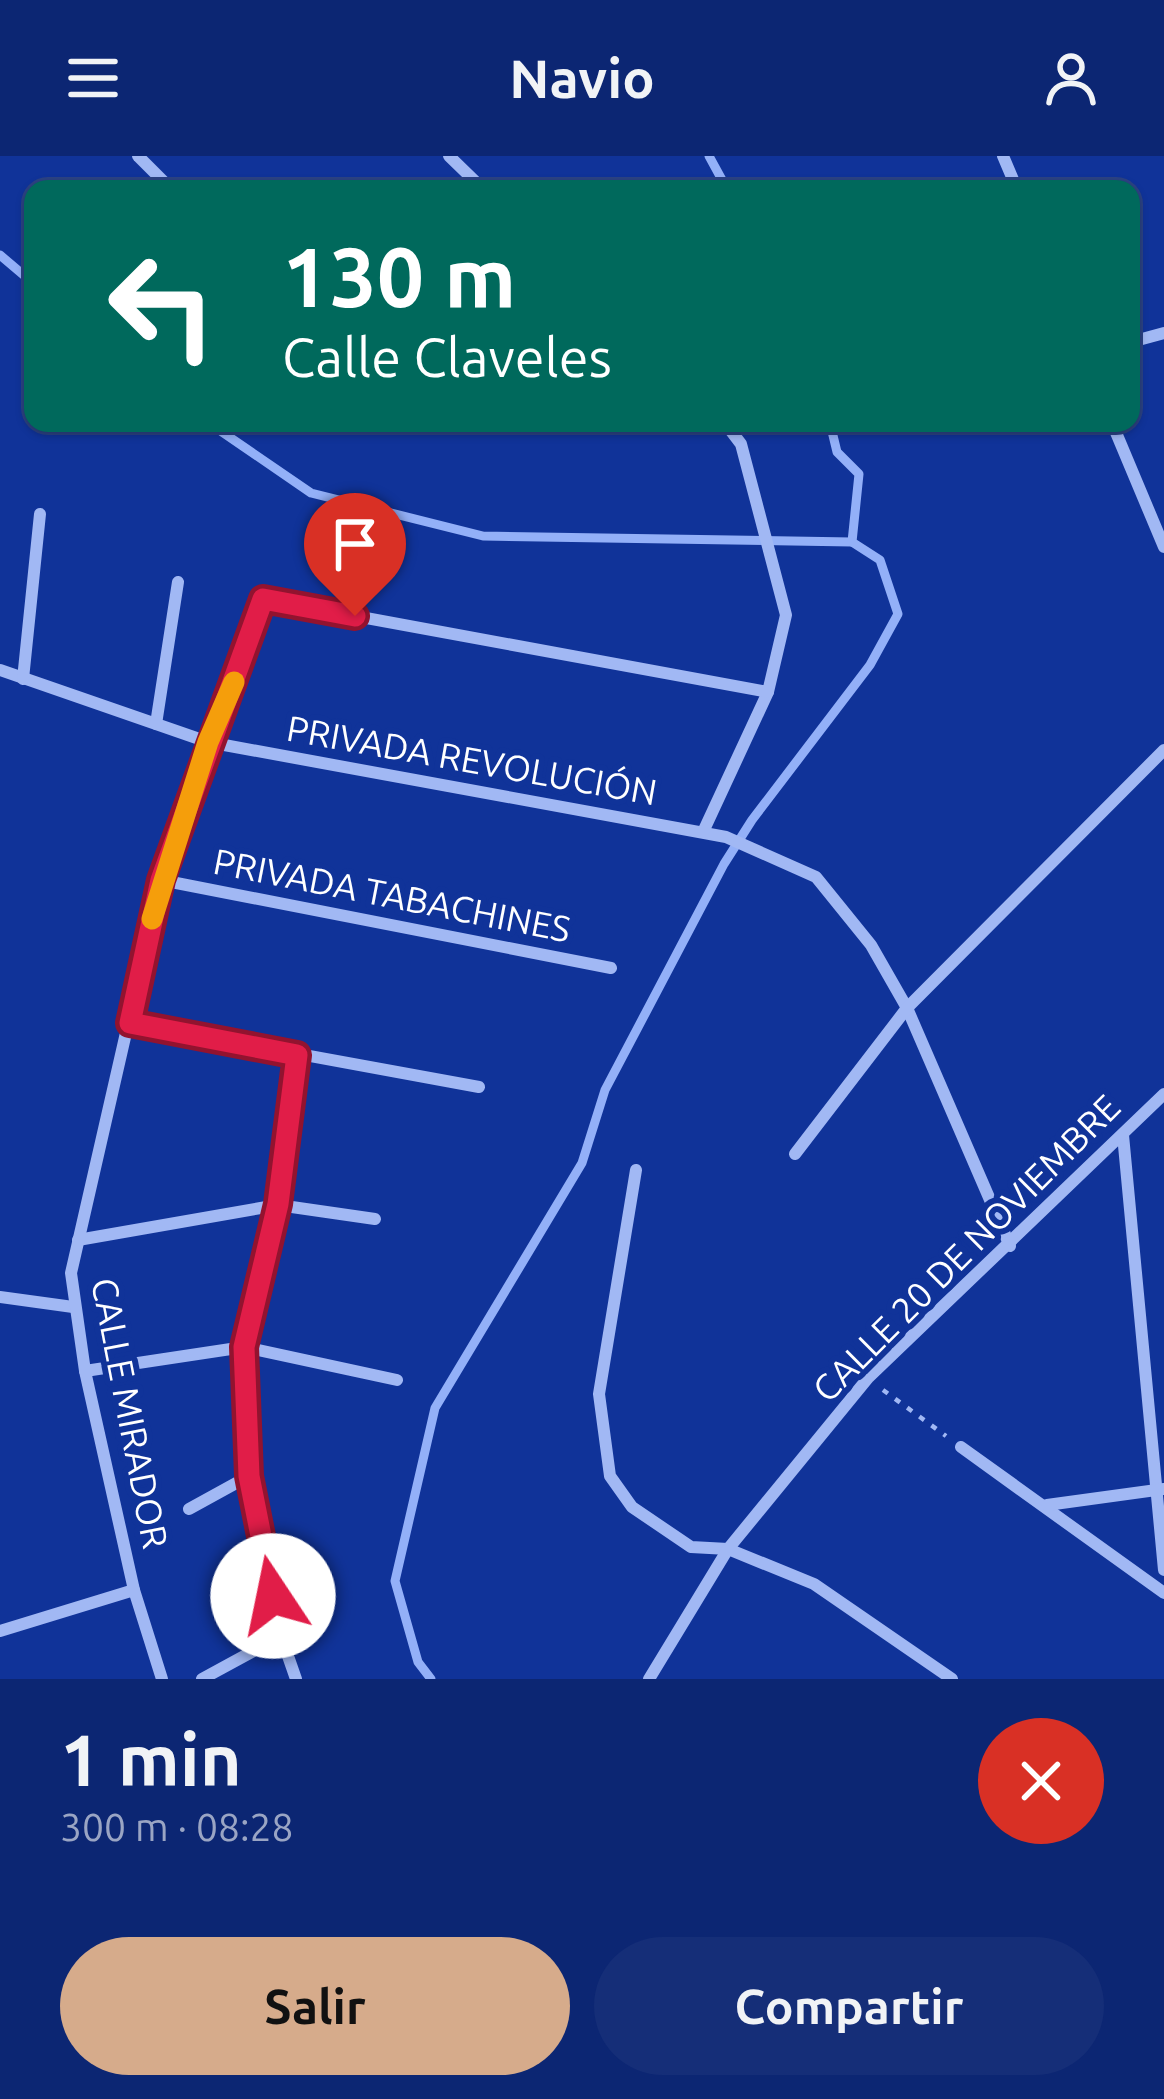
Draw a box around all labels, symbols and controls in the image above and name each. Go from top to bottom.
icon: menu [60,45,126,111]
icon: person [1038,45,1104,111]
text: Navio [509,48,655,108]
icon: left [84,228,240,384]
text: 130 m [282,229,516,323]
text: Calle Claveles [282,327,612,387]
pin [304,493,406,616]
icon: arrive [322,511,388,577]
street label: PRIVADA REVOLUCIÓN [284,707,660,812]
street label: PRIVADA TABACHINES [210,840,574,949]
street label: CALLE 20 DE NOVIEMBRE [804,1086,1127,1409]
street label: CALLE MIRADOR [84,1274,177,1552]
position arrow [210,1533,336,1659]
button: close [978,1718,1104,1844]
text: 1 min [60,1719,242,1800]
text: 300 m · 08:28 [60,1805,294,1848]
button: Salir [60,1937,570,2075]
button: Compartir [594,1937,1104,2075]

